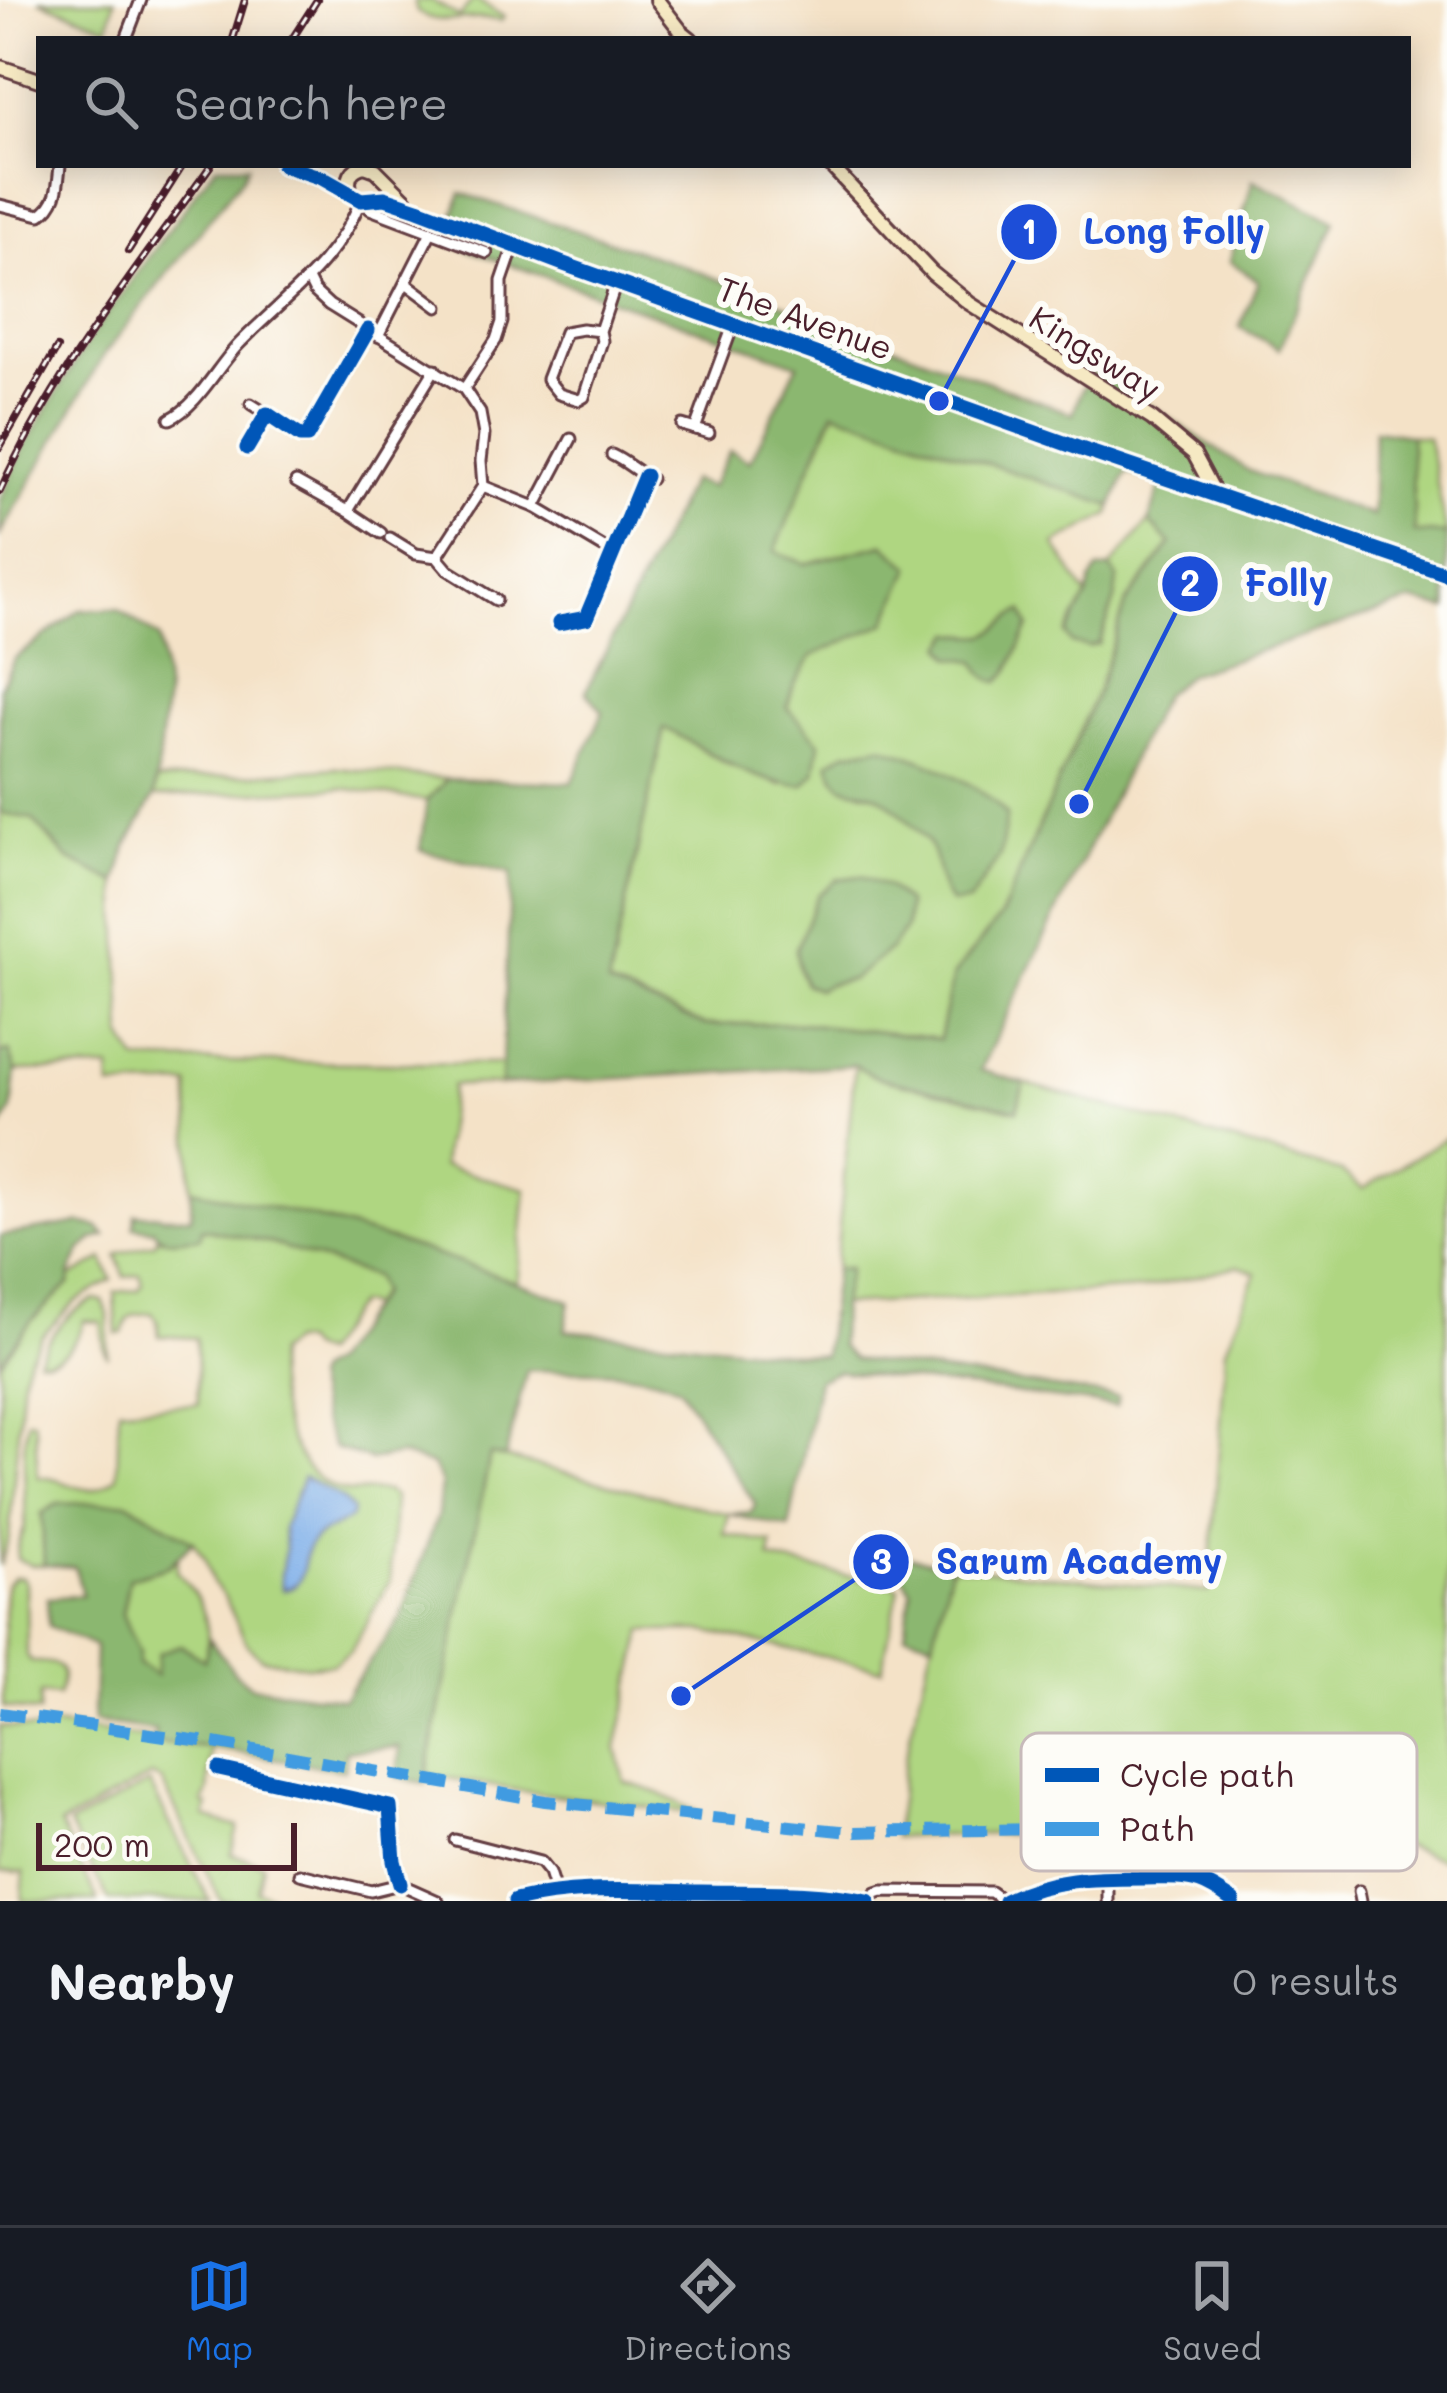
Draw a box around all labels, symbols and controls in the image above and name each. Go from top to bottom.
search box [36,36,1411,168]
icon: search [78,69,144,135]
text: Search here [174,73,448,131]
callout: Long Folly [999,196,1289,268]
text: 1 [1021,206,1037,253]
text: Long Folly [1083,206,1265,254]
street label: The Avenue [713,266,899,368]
street label: Kingsway [1022,295,1170,410]
callout: Folly [1160,548,1352,620]
text: 2 [1180,558,1200,605]
text: Folly [1244,558,1328,606]
callout: Sarum Academy [851,1526,1246,1598]
text: 3 [870,1536,892,1583]
text: Sarum Academy [936,1536,1222,1584]
legend [1021,1733,1417,1871]
text: Cycle path [1120,1752,1294,1796]
text: Path [1120,1806,1194,1849]
scale bar [36,1817,297,1870]
text: 200 m [54,1822,150,1865]
text: Nearby [48,1946,235,2013]
text: 0 results [1233,1954,1399,2005]
tab: Map [186,2253,253,2368]
tab: Directions [624,2253,792,2368]
tab: Saved [1163,2253,1261,2368]

